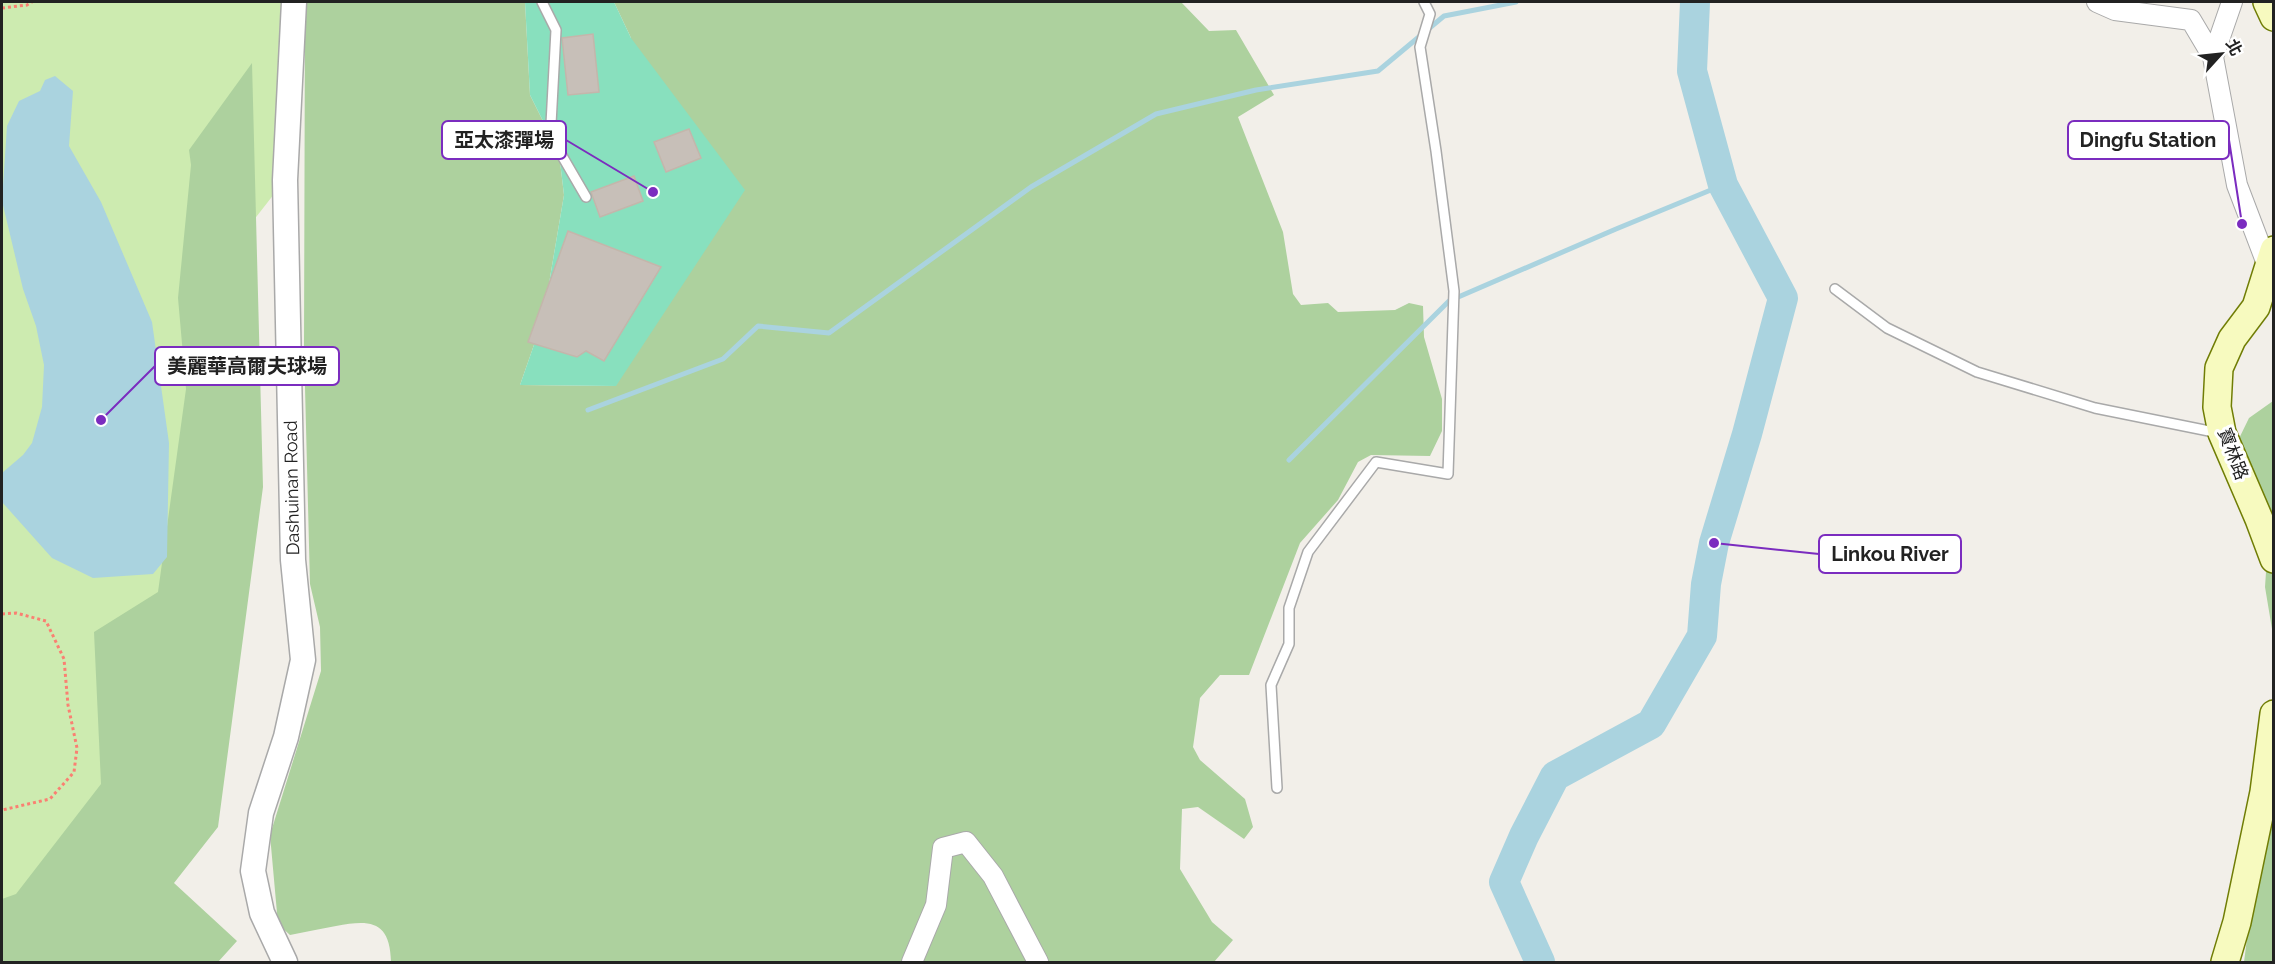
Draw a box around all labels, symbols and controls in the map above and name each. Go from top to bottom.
north arrow [2191,24,2251,84]
text: 北 [2222,36,2246,59]
callout: 亞太漆彈場 [442,121,566,159]
callout: Dingfu Station [2068,121,2229,159]
text: 亞太漆彈場 [454,128,554,152]
text: Dingfu Station [2080,128,2216,152]
callout: 美麗華高爾夫球場 [155,347,339,385]
text: 美麗華高爾夫球場 [167,354,327,378]
street label: Dashuinan Road [280,420,303,556]
street label: 寶林路 [2214,425,2253,483]
callout: Linkou River [1819,535,1961,573]
text: Linkou River [1831,542,1949,566]

